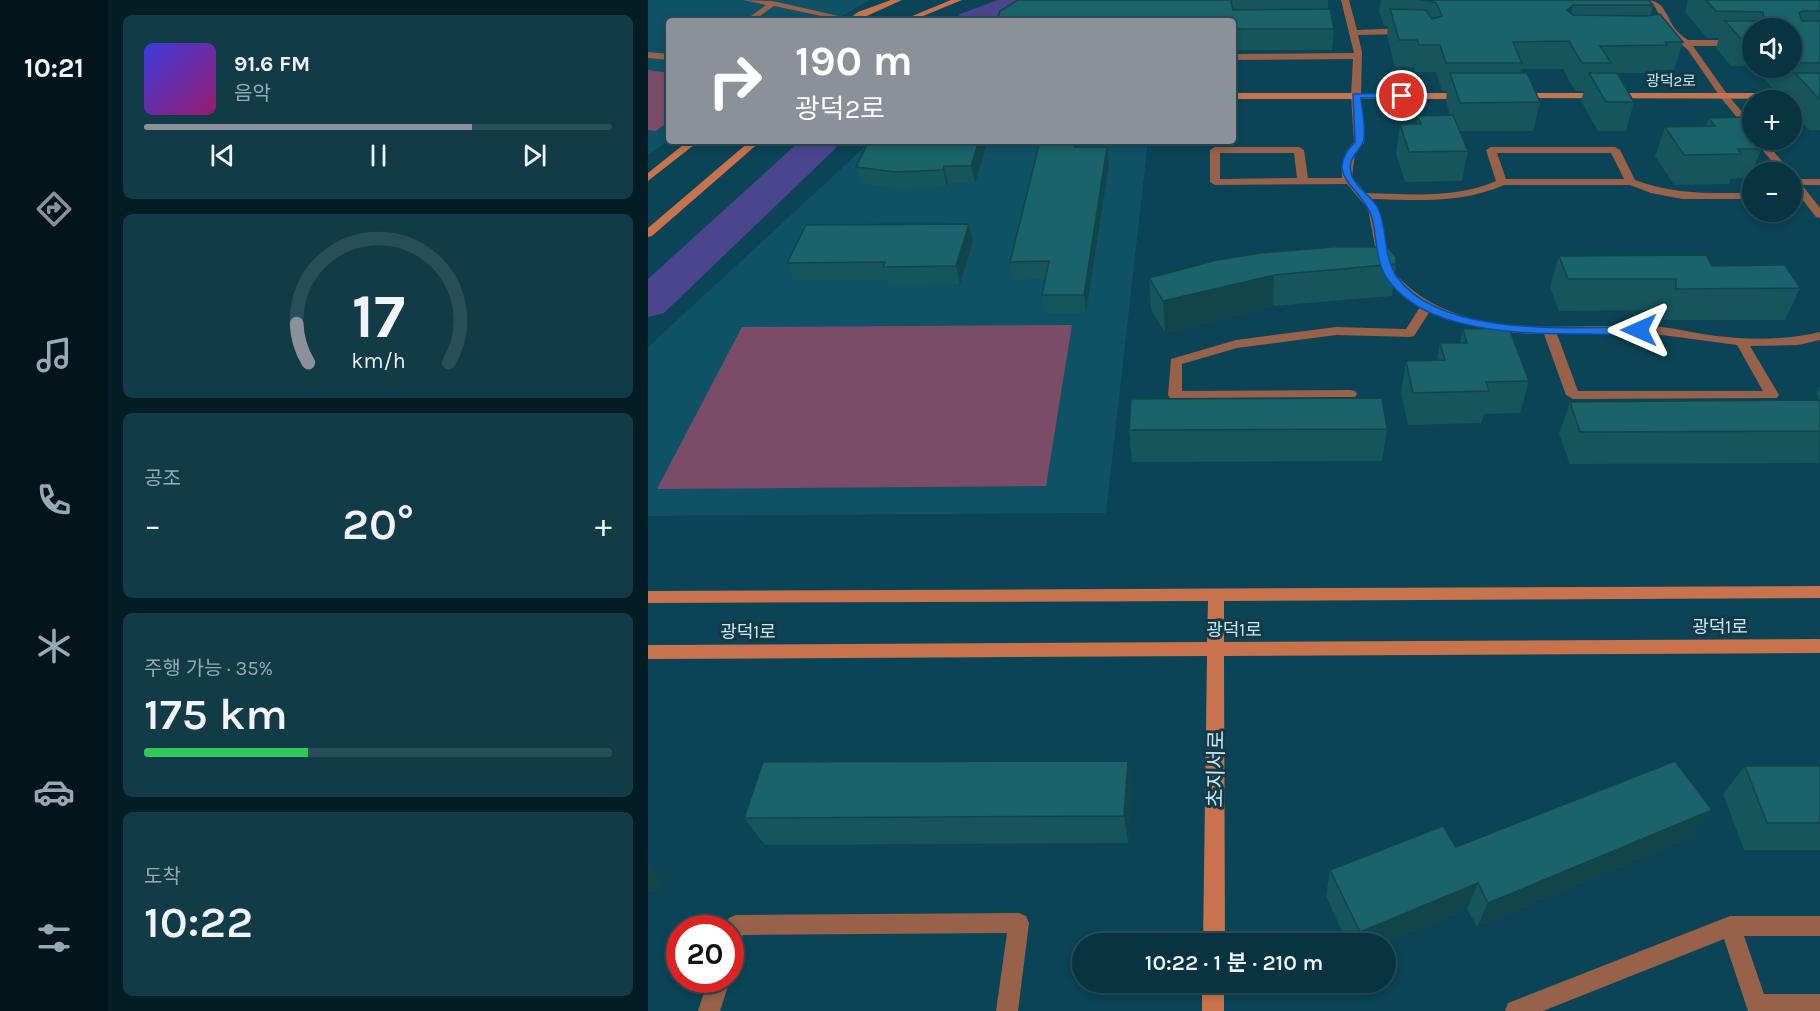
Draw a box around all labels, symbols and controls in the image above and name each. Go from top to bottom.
map controls [1742,18,1802,222]
button: sound [1742,18,1802,78]
text: 190 m [795,36,913,86]
icon: right [696,42,774,120]
text: 91.6 FM [234,51,310,77]
text: 10:21 [24,52,84,84]
pin [1376,70,1427,121]
street label: 광덕2로 [1646,72,1696,90]
icon: arrive [1385,79,1418,112]
text: 음악 [234,82,271,105]
button: + [1742,90,1802,150]
text: 광덕2로 [795,93,885,125]
icon: previous [206,139,239,172]
icon: pause [362,139,395,172]
icon: next [518,139,551,172]
button: − [1742,162,1802,222]
icon: directions [33,188,75,230]
text: 17 [351,280,405,353]
position arrow [1607,298,1671,362]
icon: music [33,334,75,376]
text: km/h [351,349,405,374]
text: 공조 [144,467,181,490]
icon: phone [33,479,75,521]
text: 20° [342,498,414,550]
text: − [144,506,161,544]
text: + [595,506,612,544]
street label: 광덕1로 [1692,616,1748,638]
street label: 광덕1로 [1206,619,1262,641]
street label: 광덕1로 [720,621,776,643]
icon: climate [33,625,75,667]
text: 주행 가능 · 35% [144,657,273,680]
text: 175 km [144,688,288,740]
street label: 초지서로 [1203,730,1229,808]
icon: car [33,771,75,813]
text: 도착 [144,865,181,888]
text: 10:22 [144,896,253,948]
speed limit sign: 20 [666,915,744,993]
icon: filters [33,917,75,959]
text: 10:22 · 1 분 · 210 m [1145,950,1323,976]

